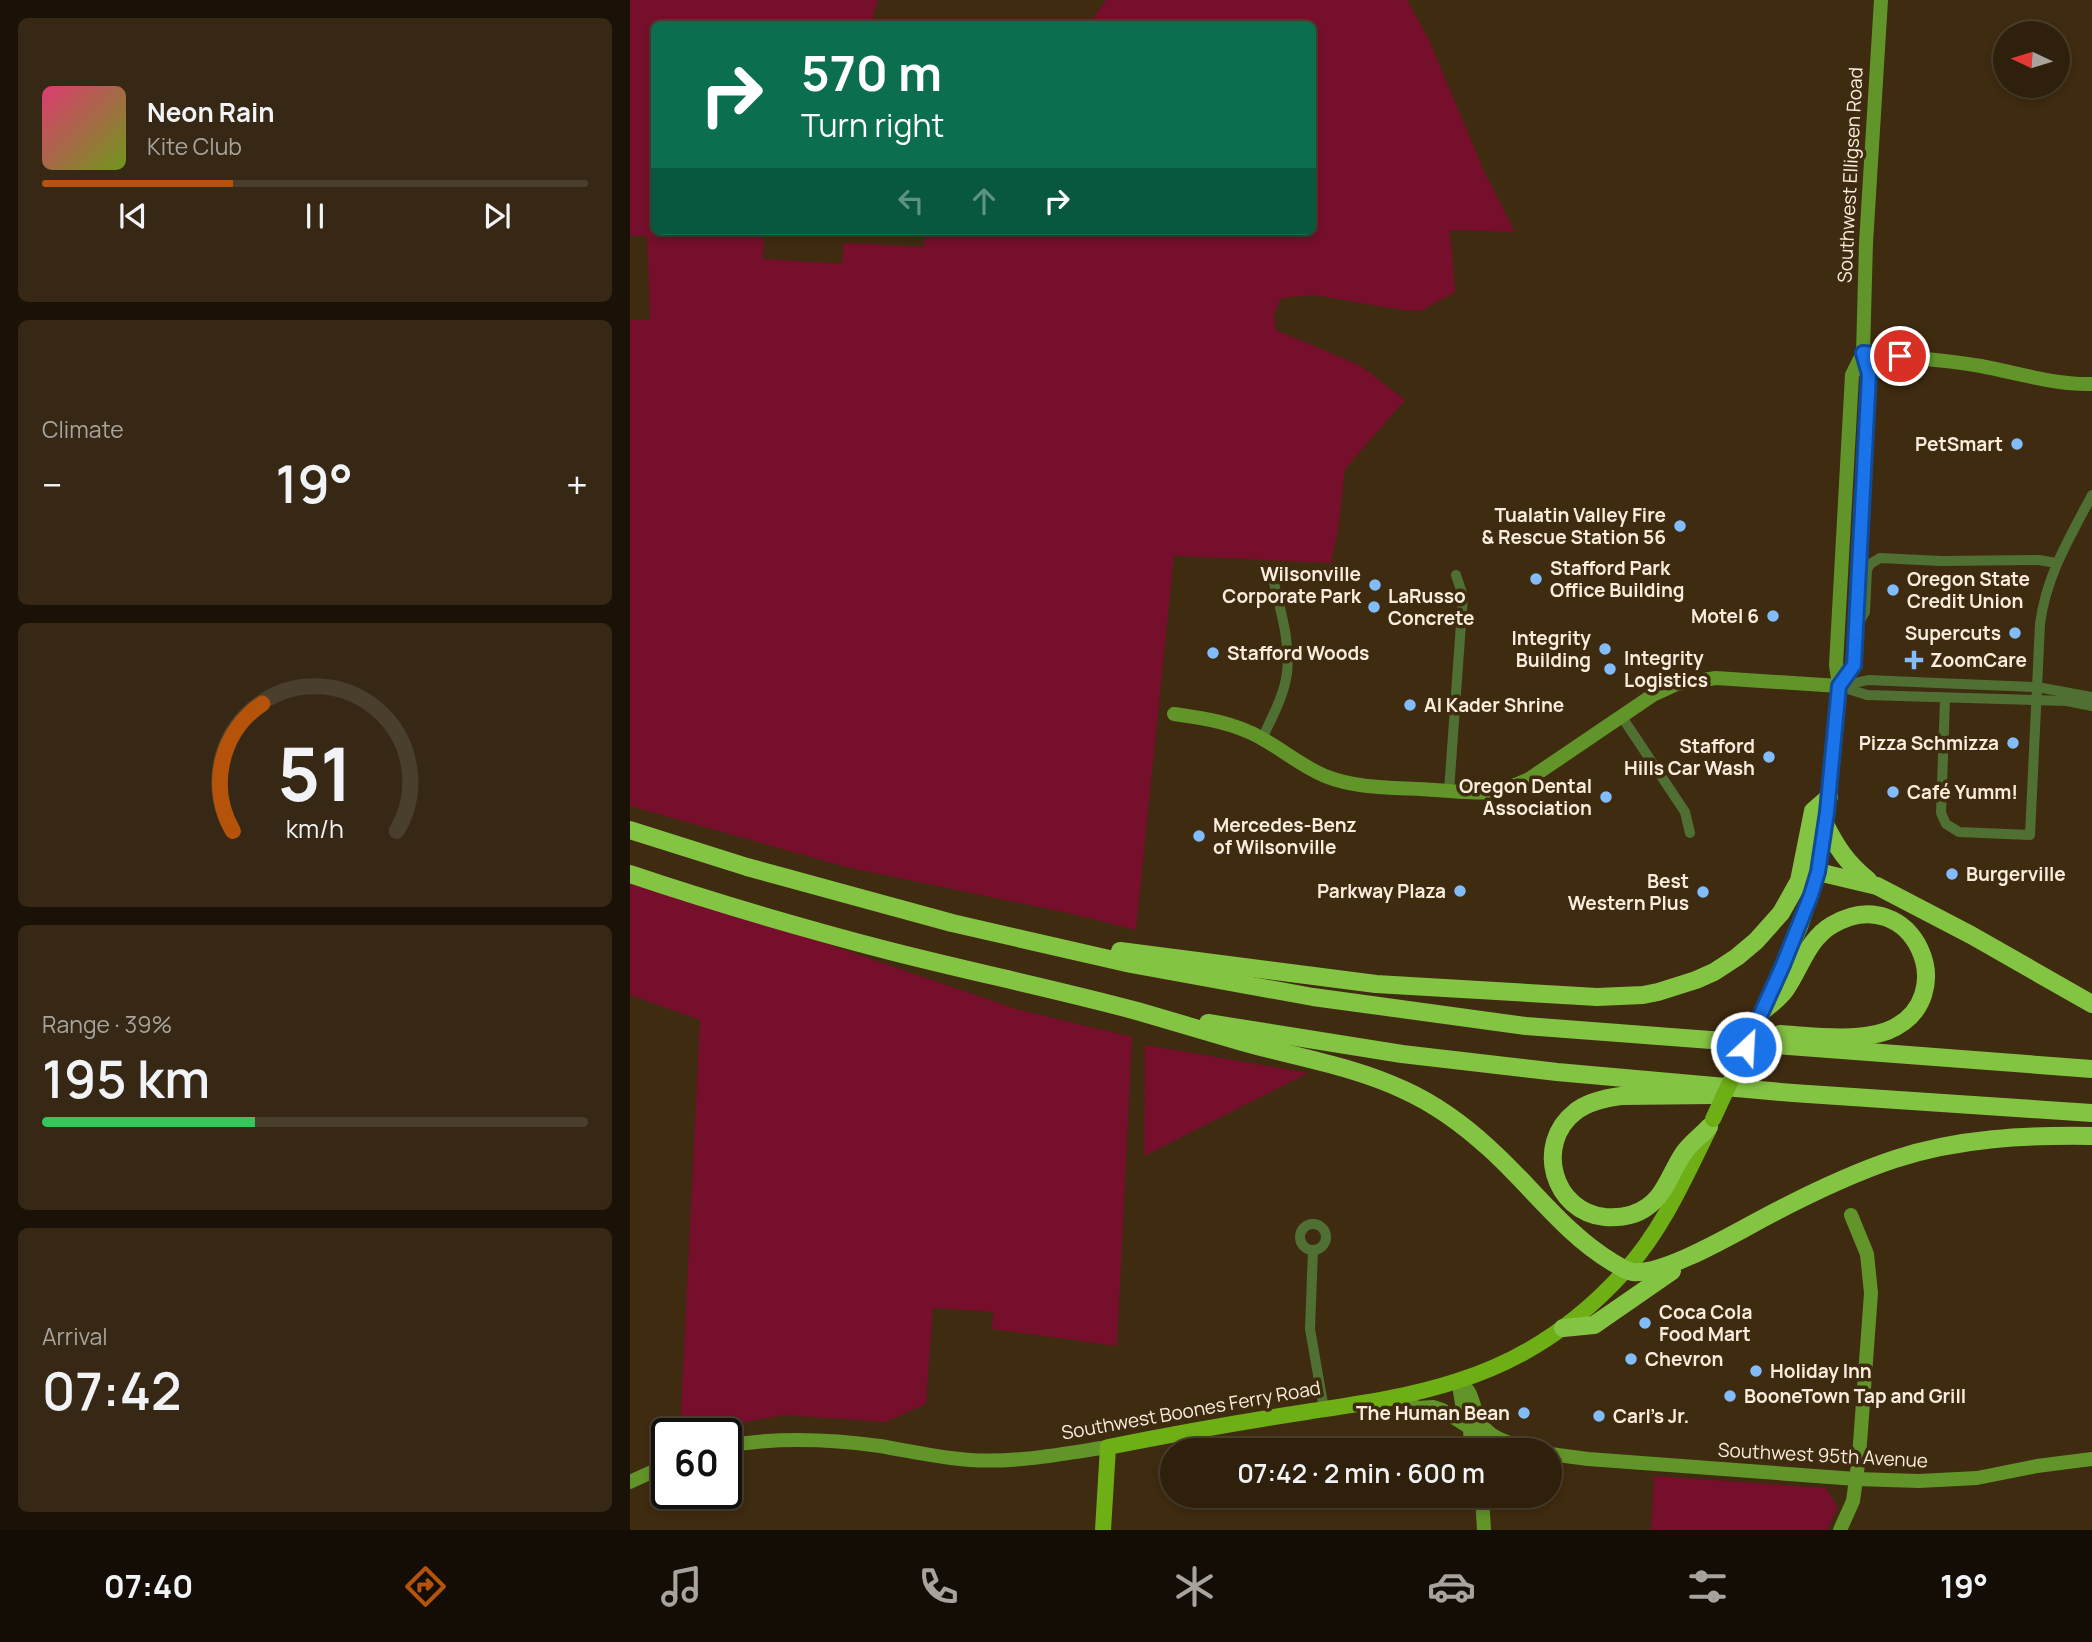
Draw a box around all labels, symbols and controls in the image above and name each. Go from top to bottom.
north arrow [1993,21,2070,98]
map controls [1993,21,2070,98]
text: 570 m [801,39,942,106]
icon: right [686,49,777,140]
street label: Southwest Elligsen Road [1831,66,1869,284]
text: Neon Rain [147,94,275,130]
text: Turn right [801,103,944,147]
text: Kite Club [147,130,242,162]
icon: left [892,182,930,220]
icon: ahead [965,182,1003,220]
icon: right [1038,182,1076,220]
icon: previous [114,197,152,235]
icon: pause [296,197,334,235]
icon: next [478,197,516,235]
pin [1870,326,1930,386]
icon: arrive [1881,337,1919,375]
text: Climate [42,413,124,445]
place label: PetSmart [1915,431,2003,457]
marker: PetSmart [2009,436,2025,452]
text: 19° [275,448,353,519]
text: − [42,458,63,510]
text: + [566,458,588,510]
place label: Tualatin Valley Fire & Rescue Station 56 [1482,502,1666,550]
marker: Tualatin Valley Fire & Rescue Station 56 [1672,518,1688,534]
place label: Stafford Park Office Building [1550,555,1685,603]
place label: Wilsonville Corporate Park [1222,561,1362,609]
place label: Oregon State Credit Union [1907,566,2030,614]
marker: Stafford Park Office Building [1528,571,1544,587]
marker: Wilsonville Corporate Park [1367,577,1383,593]
marker: Oregon State Credit Union [1885,582,1901,598]
place label: LaRusso Concrete [1388,583,1474,631]
marker: LaRusso Concrete [1366,599,1382,615]
place label: Motel 6 [1691,603,1759,629]
marker: Motel 6 [1765,608,1781,624]
place label: Supercuts [1905,620,2001,646]
place label: Integrity Building [1511,625,1591,673]
marker: Supercuts [2007,625,2023,641]
place label: Stafford Woods [1227,640,1369,666]
marker: Integrity Building [1597,641,1613,657]
marker: Stafford Woods [1205,645,1221,661]
place label: Integrity Logistics [1624,645,1708,693]
place label: ZoomCare [1930,647,2027,673]
marker: ZoomCare [1904,650,1924,670]
marker: Integrity Logistics [1602,661,1618,677]
place label: Al Kader Shrine [1424,692,1564,718]
marker: Al Kader Shrine [1402,697,1418,713]
text: 51 [278,723,352,823]
place label: Pizza Schmizza [1859,730,1999,756]
place label: Stafford Hills Car Wash [1624,733,1755,781]
marker: Pizza Schmizza [2005,735,2021,751]
marker: Stafford Hills Car Wash [1761,749,1777,765]
place label: Oregon Dental Association [1459,773,1592,821]
place label: Café Yumm! [1907,779,2018,805]
marker: Café Yumm! [1885,784,1901,800]
marker: Oregon Dental Association [1598,789,1614,805]
text: km/h [286,811,344,846]
place label: Mercedes-Benz of Wilsonville [1213,812,1357,860]
marker: Mercedes-Benz of Wilsonville [1191,828,1207,844]
place label: Burgerville [1966,861,2066,887]
marker: Burgerville [1944,866,1960,882]
place label: Best Western Plus [1568,868,1689,916]
place label: Parkway Plaza [1317,878,1446,904]
marker: Parkway Plaza [1452,883,1468,899]
marker: Best Western Plus [1695,884,1711,900]
text: Range · 39% [42,1008,172,1040]
position arrow [1709,1010,1783,1084]
text: 195 km [42,1043,210,1114]
place label: Coca Cola Food Mart [1659,1299,1752,1347]
marker: Coca Cola Food Mart [1637,1315,1653,1331]
text: Arrival [42,1320,108,1352]
place label: Chevron [1645,1346,1724,1372]
marker: Chevron [1623,1351,1639,1367]
text: 07:42 [42,1355,182,1426]
place label: Holiday Inn [1770,1358,1872,1384]
marker: Holiday Inn [1748,1363,1764,1379]
street label: Southwest Boones Ferry Road [1059,1374,1323,1446]
place label: BooneTown Tap and Grill [1744,1383,1966,1409]
marker: BooneTown Tap and Grill [1722,1388,1738,1404]
place label: The Human Bean [1356,1400,1510,1426]
place label: Carl's Jr. [1613,1403,1689,1429]
marker: The Human Bean [1516,1405,1532,1421]
marker: Carl's Jr. [1591,1408,1607,1424]
speed limit sign: 60 [651,1418,742,1509]
street label: Southwest 95th Avenue [1717,1437,1929,1473]
text: 07:42 · 2 min · 600 m [1237,1455,1485,1491]
icon: directions [401,1562,450,1611]
icon: music [657,1562,706,1611]
icon: phone [914,1562,963,1611]
icon: climate [1170,1562,1219,1611]
icon: car [1427,1562,1476,1611]
icon: filters [1683,1562,1732,1611]
text: 07:40 [104,1564,193,1608]
text: 19° [1940,1564,1988,1608]

